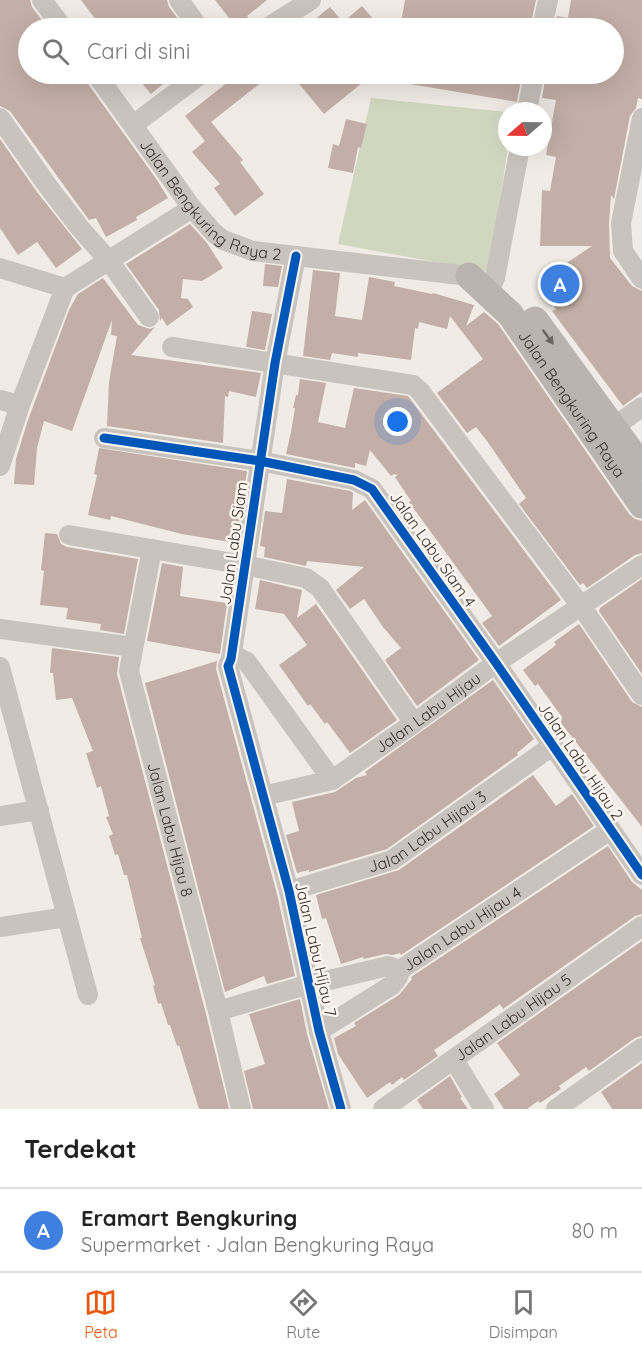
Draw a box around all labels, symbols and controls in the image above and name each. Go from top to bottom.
search box [18,18,624,84]
icon: search [39,35,72,68]
text: Cari di sini [87,37,190,65]
north arrow [498,102,552,156]
street label: Jalan Bengkuring Raya 2 [136,135,283,264]
pin: A [540,262,580,306]
street label: Jalan Bengkuring Raya [514,326,630,481]
one-way arrow [542,329,554,345]
your location [383,407,412,436]
street label: Jalan Labu Siam [214,480,252,606]
street label: Jalan Labu Siam 4 [386,487,480,611]
street label: Jalan Labu Hijau [371,668,484,757]
street label: Jalan Labu Hijau 2 [534,698,628,824]
street label: Jalan Labu Hijau 8 [143,760,198,899]
street label: Jalan Labu Hijau 3 [366,786,490,877]
street label: Jalan Labu Hijau 7 [291,880,341,1018]
street label: Jalan Labu Hijau 4 [399,882,525,975]
street label: Jalan Labu Hijau 5 [451,969,575,1065]
text: Terdekat [24,1132,137,1165]
text: Eramart Bengkuring [81,1204,297,1232]
text: A [37,1218,50,1243]
text: 80 m [572,1218,618,1243]
text: Supermarket · Jalan Bengkuring Raya [81,1232,434,1257]
tab: Peta [84,1286,118,1342]
tab: Rute [286,1286,320,1342]
tab: Disimpan [489,1286,558,1342]

